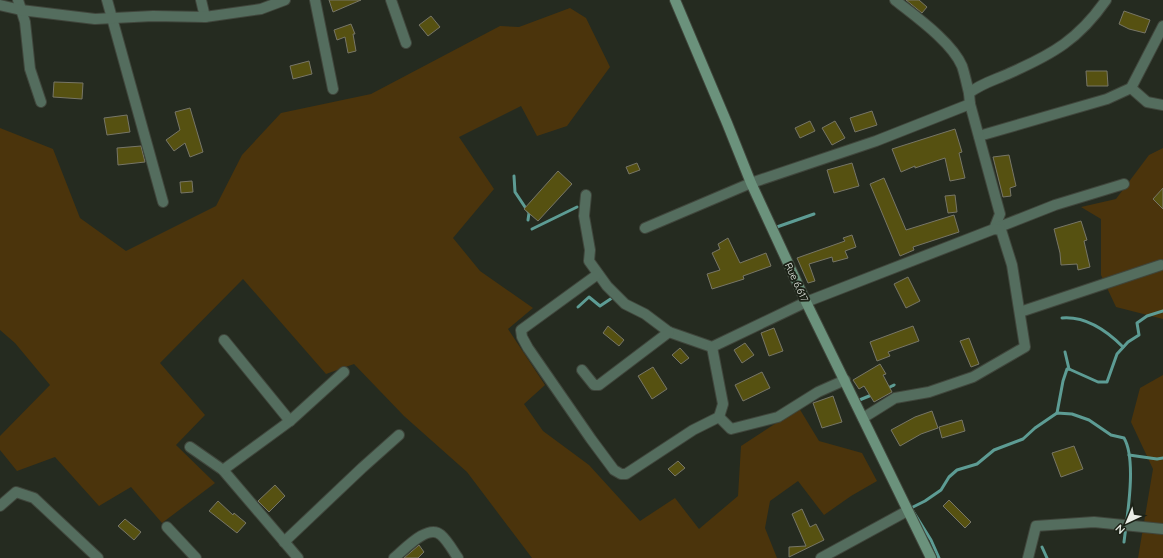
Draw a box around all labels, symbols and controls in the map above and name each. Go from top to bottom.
street label: Rue 6.617 [782,260,811,304]
north arrow [1107,502,1147,542]
text: N [1112,521,1128,537]

